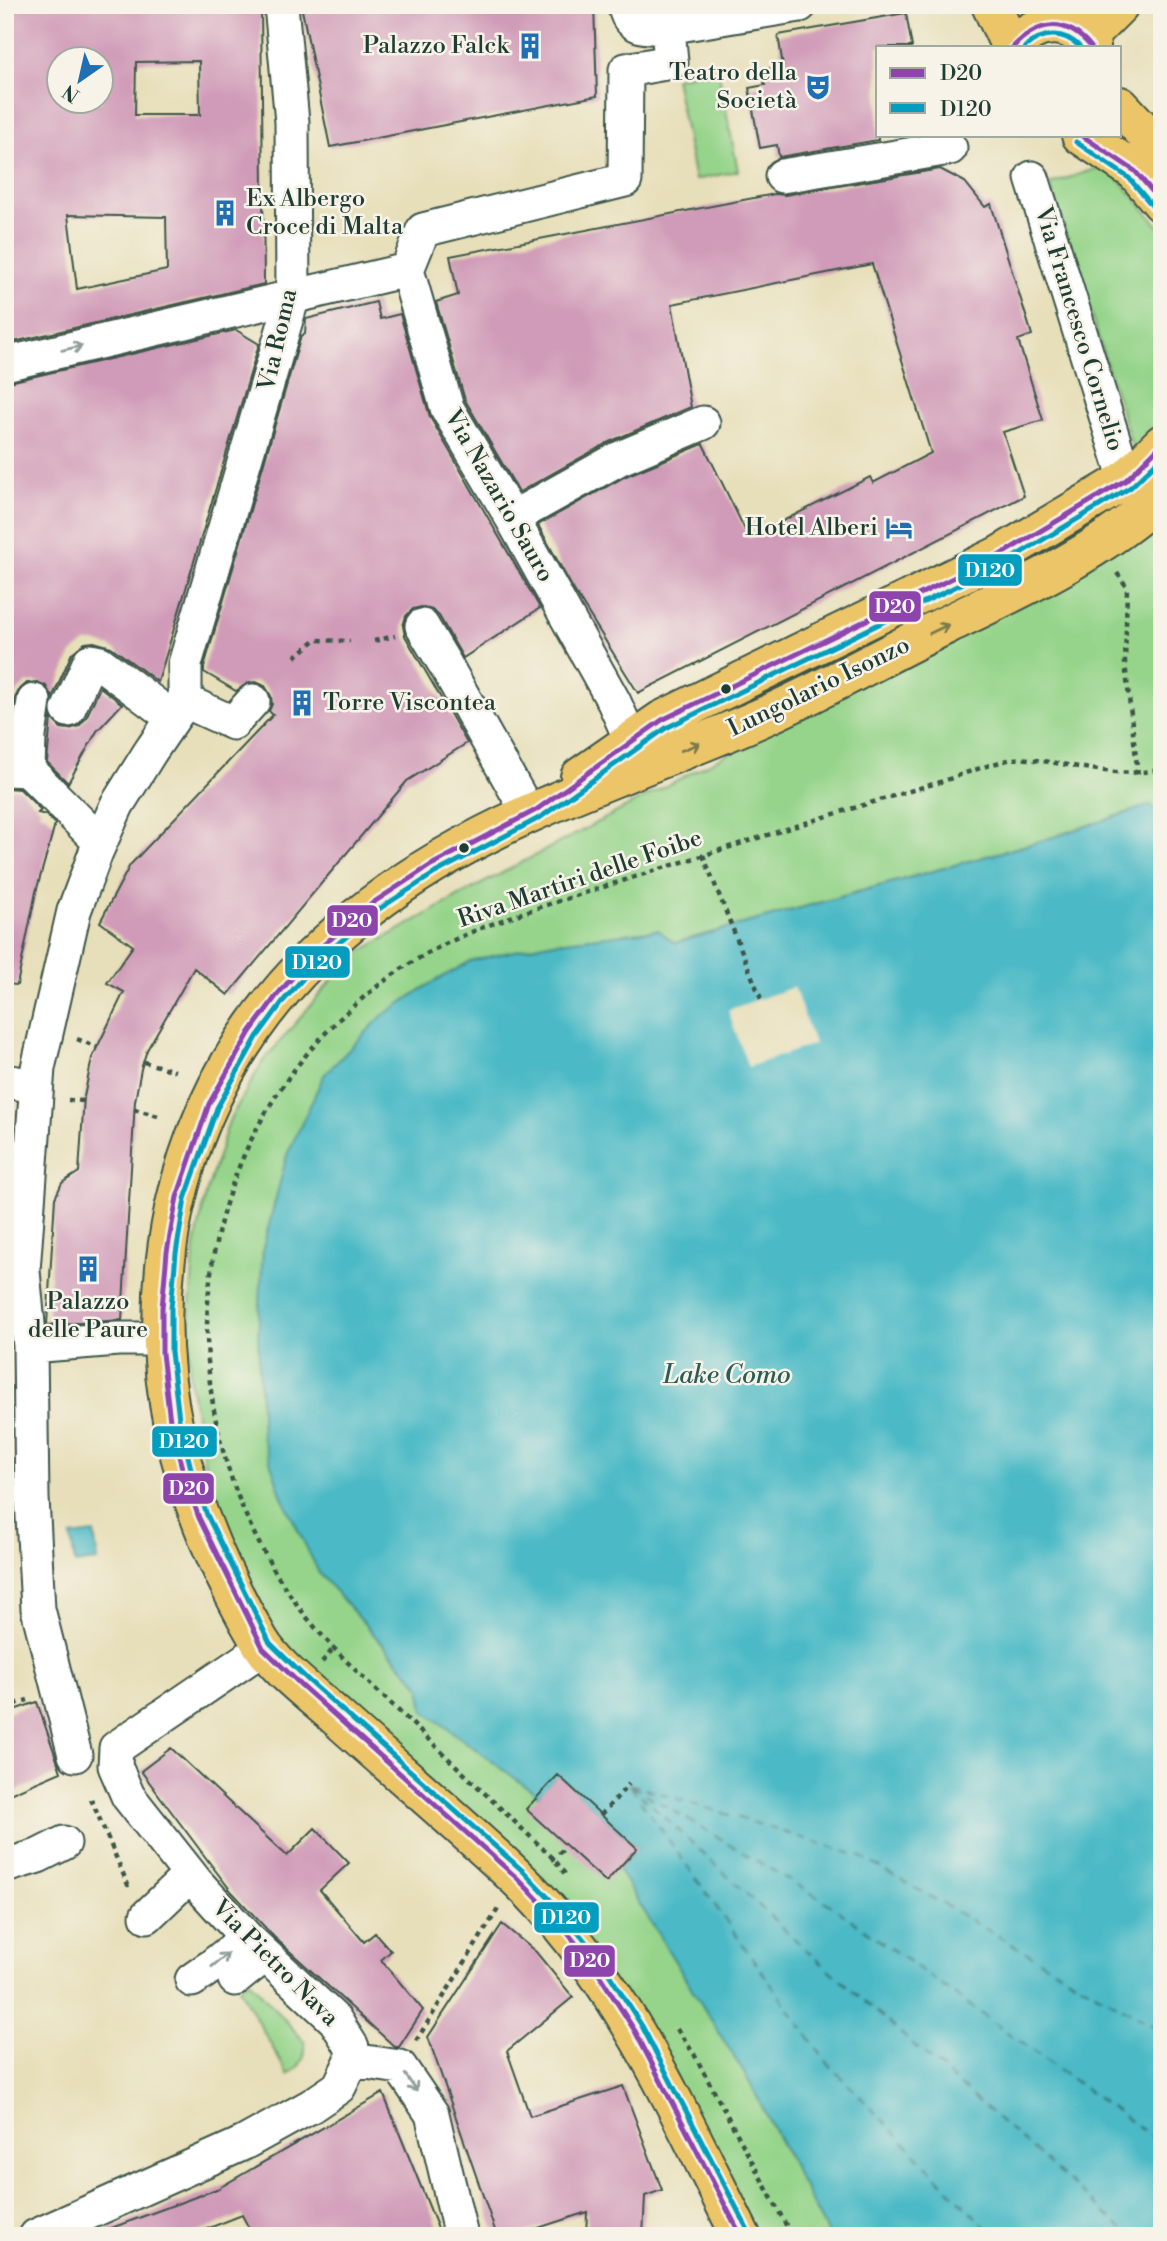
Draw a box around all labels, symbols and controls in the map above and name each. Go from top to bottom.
place label: Palazzo Falck [363,31,510,61]
building icon: Palazzo Falck [515,31,545,61]
north arrow [46,46,116,116]
legend [876,46,1122,136]
place label: Teatro della Società [669,58,798,116]
text: D20 [940,61,982,87]
theatre icon: Teatro della Società [803,72,833,102]
text: N [58,79,84,107]
text: D120 [940,97,992,123]
place label: Ex Albergo Croce di Malta [246,184,404,242]
building icon: Ex Albergo Croce di Malta [210,198,240,228]
street label: Via Francesco Cornelio [1027,202,1130,455]
street label: Via Roma [251,285,304,395]
one-way arrow [60,341,83,354]
street label: Via Nazario Sauro [437,403,561,588]
place label: Hotel Alberi [745,513,878,543]
hotel icon: Hotel Alberi [884,513,914,543]
line badge: D120 [957,553,1023,587]
text: D120 [965,559,1015,583]
line badge: D20 [868,590,922,623]
text: D20 [875,595,915,619]
one-way arrow [928,621,949,635]
street label: Lungolario Isonzo [723,630,915,744]
unlabelled marker [719,682,733,696]
building icon: Torre Viscontea [287,688,317,718]
place label: Torre Viscontea [323,688,497,718]
one-way arrow [679,740,700,753]
street label: Riva Martiri delle Foibe [454,823,706,935]
unlabelled marker [457,841,471,855]
line badge: D20 [326,904,379,937]
text: D20 [332,909,372,933]
line badge: D120 [284,945,351,979]
text: D120 [292,951,342,975]
building icon: Palazzo delle Paure [73,1254,103,1284]
place label: Palazzo delle Paure [28,1287,148,1345]
water label: Lake Como [662,1359,791,1391]
line badge: D120 [151,1425,218,1458]
text: D120 [159,1430,209,1454]
line badge: D20 [162,1472,215,1505]
text: D20 [169,1477,209,1501]
street label: Via Pietro Nava [204,1892,345,2033]
line badge: D120 [533,1901,600,1934]
text: D120 [541,1906,591,1930]
line badge: D20 [563,1944,616,1978]
text: D20 [570,1949,610,1973]
one-way arrow [211,1952,229,1968]
one-way arrow [404,2073,418,2093]

